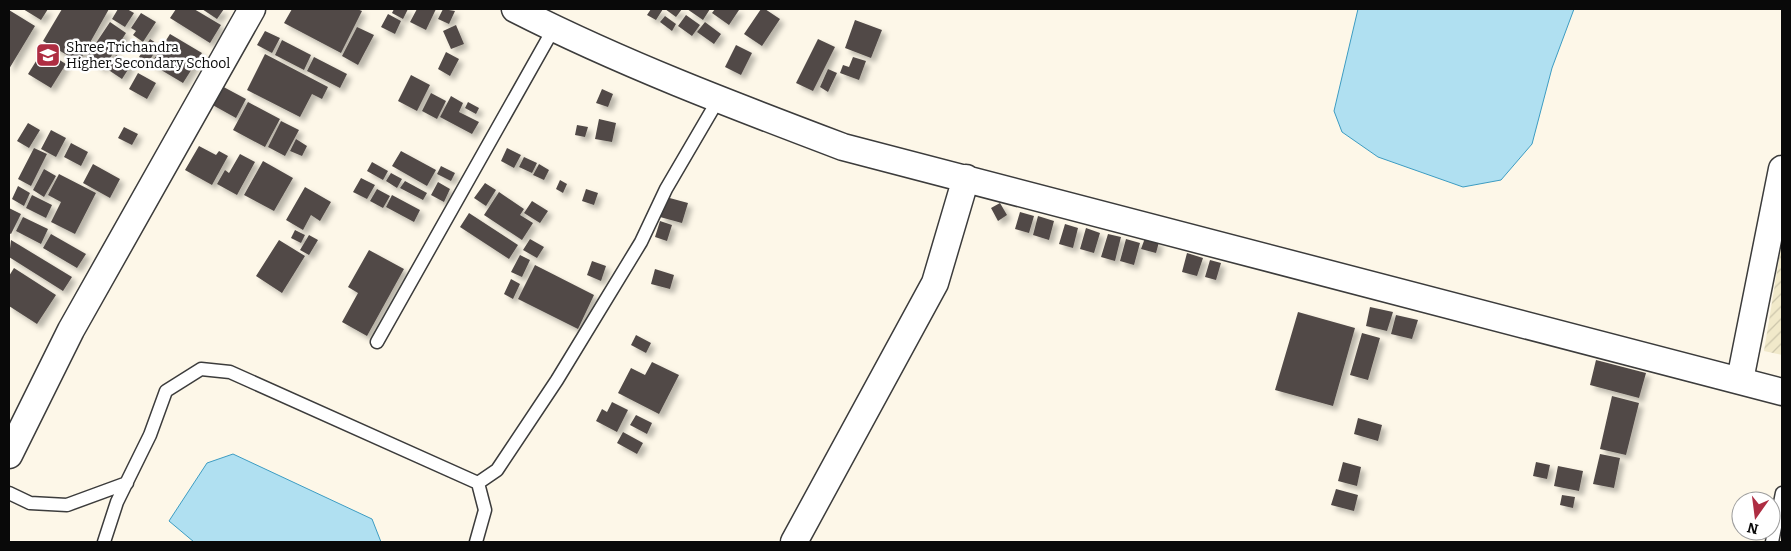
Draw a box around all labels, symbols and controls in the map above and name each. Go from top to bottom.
place label: Shree Trichandra Higher Secondary School [66,39,230,72]
school or university icon: Shree Trichandra Higher Secondary School [35,42,61,68]
north arrow [1731,491,1781,541]
text: N [1745,519,1760,538]

